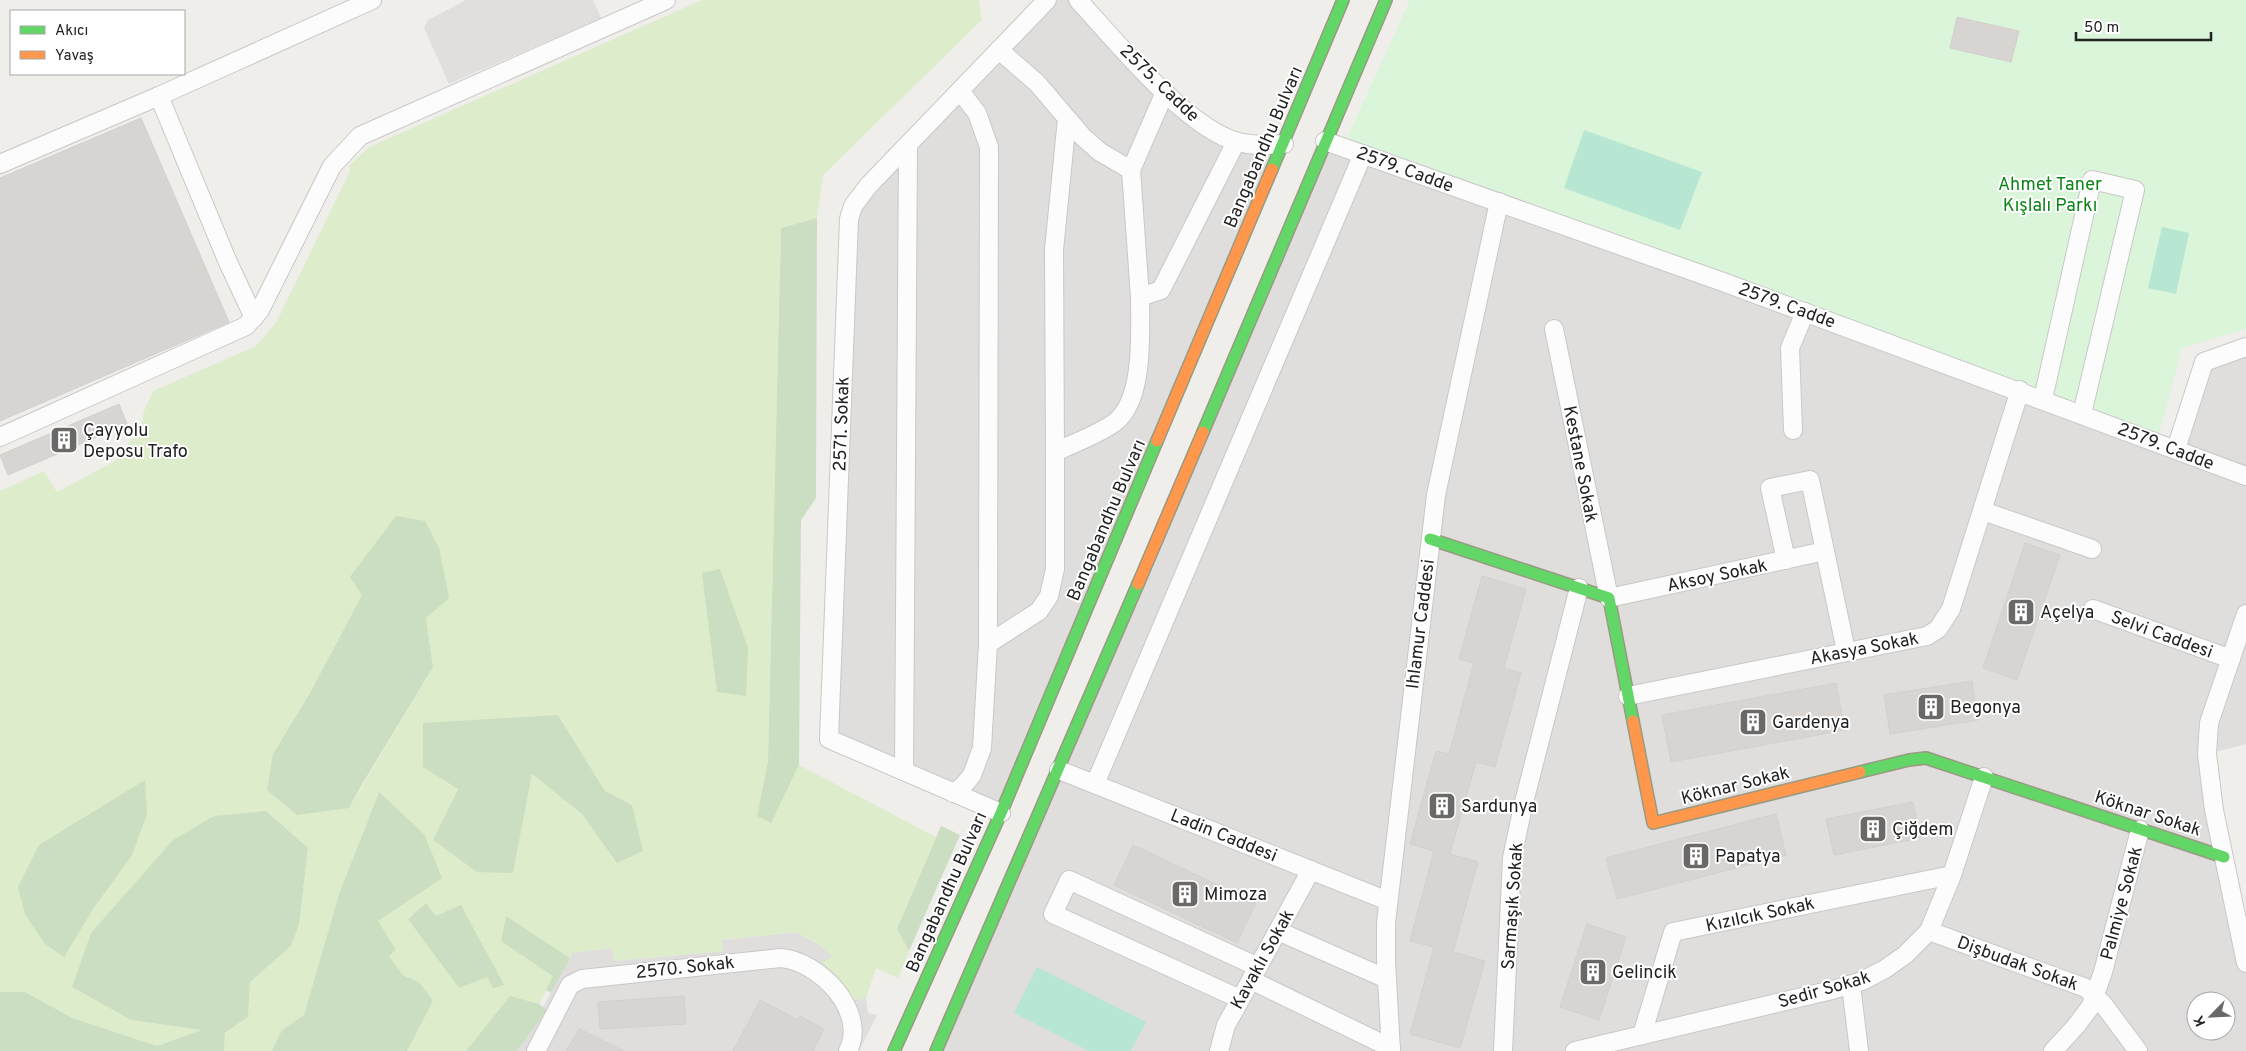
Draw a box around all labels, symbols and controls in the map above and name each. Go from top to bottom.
legend [10,10,185,75]
scale bar [2076,10,2211,42]
text: 50 m [2084,19,2119,38]
text: Akıcı [55,22,88,41]
street label: 2575. Cadde [1114,40,1204,128]
text: Yavaş [55,47,94,66]
street label: Bangabandhu Bulvarı [1220,63,1309,232]
street label: 2579. Cadde [1353,142,1456,199]
park label: Ahmet Taner Kışlalı Parkı [1998,174,2102,218]
street label: 2579. Cadde [1735,278,1838,335]
street label: 2571. Sokak [829,376,856,472]
street label: Kestane Sokak [1557,404,1602,525]
street label: 2579. Cadde [2114,418,2217,476]
place label: Çayyolu Deposu Trafo [83,420,188,464]
building icon: Çayyolu Deposu Trafo [49,425,79,455]
street label: Bangabandhu Bulvarı [1063,436,1152,605]
street label: Aksoy Sokak [1665,555,1770,598]
street label: Ihlamur Caddesi [1402,558,1441,690]
building icon: Açelya [2006,597,2036,627]
place label: Açelya [2040,602,2094,625]
street label: Selvi Caddesi [2107,606,2216,665]
street label: Akasya Sokak [1808,628,1921,671]
building icon: Begonya [1916,692,1946,722]
place label: Begonya [1950,697,2021,720]
building icon: Gardenya [1738,707,1768,737]
place label: Gardenya [1772,712,1849,735]
street label: Köknar Sokak [1679,762,1792,811]
street label: Köknar Sokak [2091,786,2204,843]
building icon: Sardunya [1427,791,1457,821]
place label: Sardunya [1461,796,1537,819]
street label: Ladin Caddesi [1167,805,1280,868]
street label: Bangabandhu Bulvarı [902,809,993,977]
building icon: Çiğdem [1858,814,1888,844]
place label: Çiğdem [1892,819,1954,842]
building icon: Papatya [1681,841,1711,871]
street label: Sarmaşık Sokak [1498,842,1529,971]
street label: Palmiye Sokak [2096,844,2149,963]
place label: Papatya [1715,846,1780,869]
building icon: Mimoza [1170,879,1200,909]
place label: Mimoza [1204,884,1267,907]
street label: Kızılcık Sokak [1704,893,1817,938]
street label: Kavaklı Sokak [1226,906,1300,1014]
street label: Dişbudak Sokak [1954,932,2081,997]
street label: 2570. Sokak [635,952,736,985]
building icon: Gelincik [1578,957,1608,987]
place label: Gelincik [1612,962,1677,985]
street label: Sedir Sokak [1776,966,1873,1015]
north arrow [2186,991,2236,1041]
text: K [2191,1013,2210,1029]

